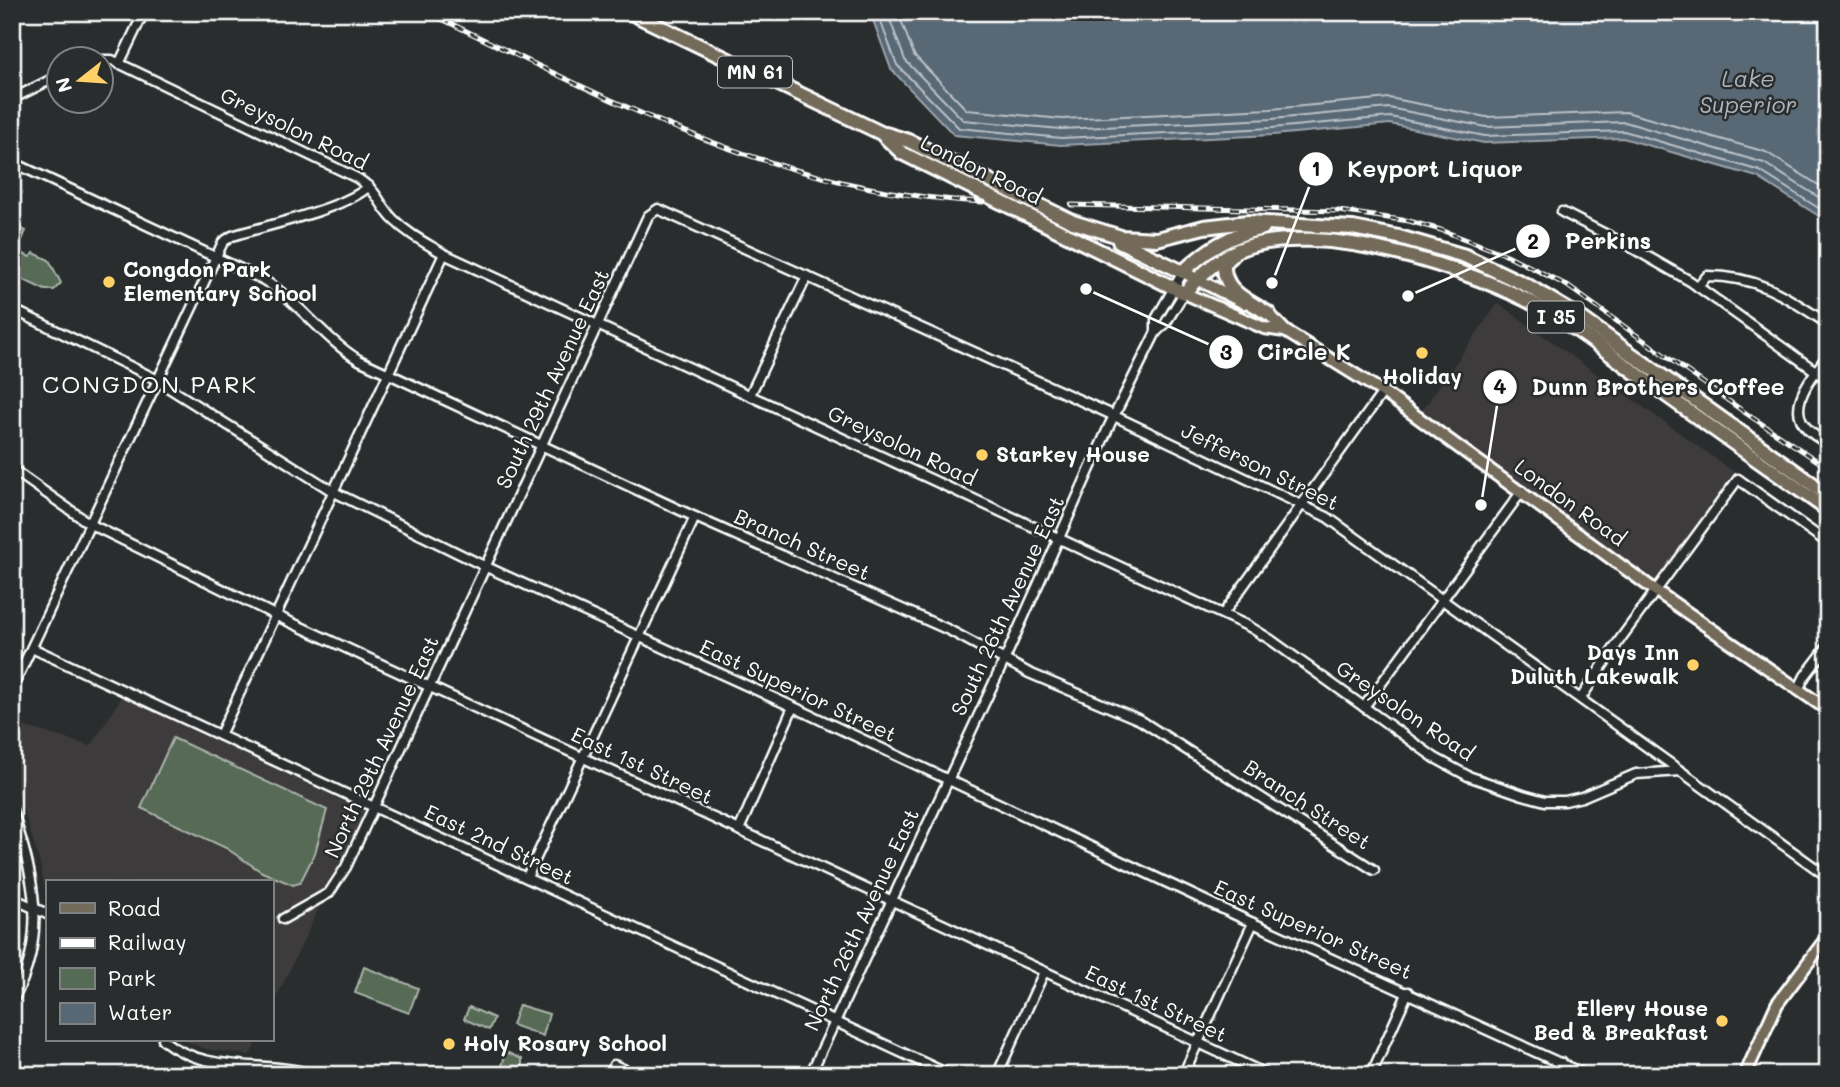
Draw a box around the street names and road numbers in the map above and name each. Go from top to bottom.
road number: MN 61 [718,57,792,88]
street label: Greysolon Road [216,80,373,175]
street label: London Road [917,128,1047,210]
street label: South 29th Avenue East [489,264,614,493]
road number: I 35 [1528,302,1584,332]
street label: Greysolon Road [824,398,981,491]
street label: Jefferson Street [1177,416,1344,516]
street label: London Road [1510,452,1632,551]
street label: South 26th Avenue East [944,491,1070,720]
street label: Branch Street [730,502,875,586]
street label: North 29th Avenue East [317,631,444,862]
street label: East Superior Street [696,632,901,747]
street label: Greysolon Road [1332,654,1480,766]
street label: East 1st Street [567,720,718,809]
street label: Branch Street [1239,753,1376,855]
street label: East 2nd Street [421,797,579,890]
street label: North 26th Avenue East [797,804,924,1035]
street label: East Superior Street [1210,873,1417,984]
street label: East 1st Street [1081,958,1232,1047]

